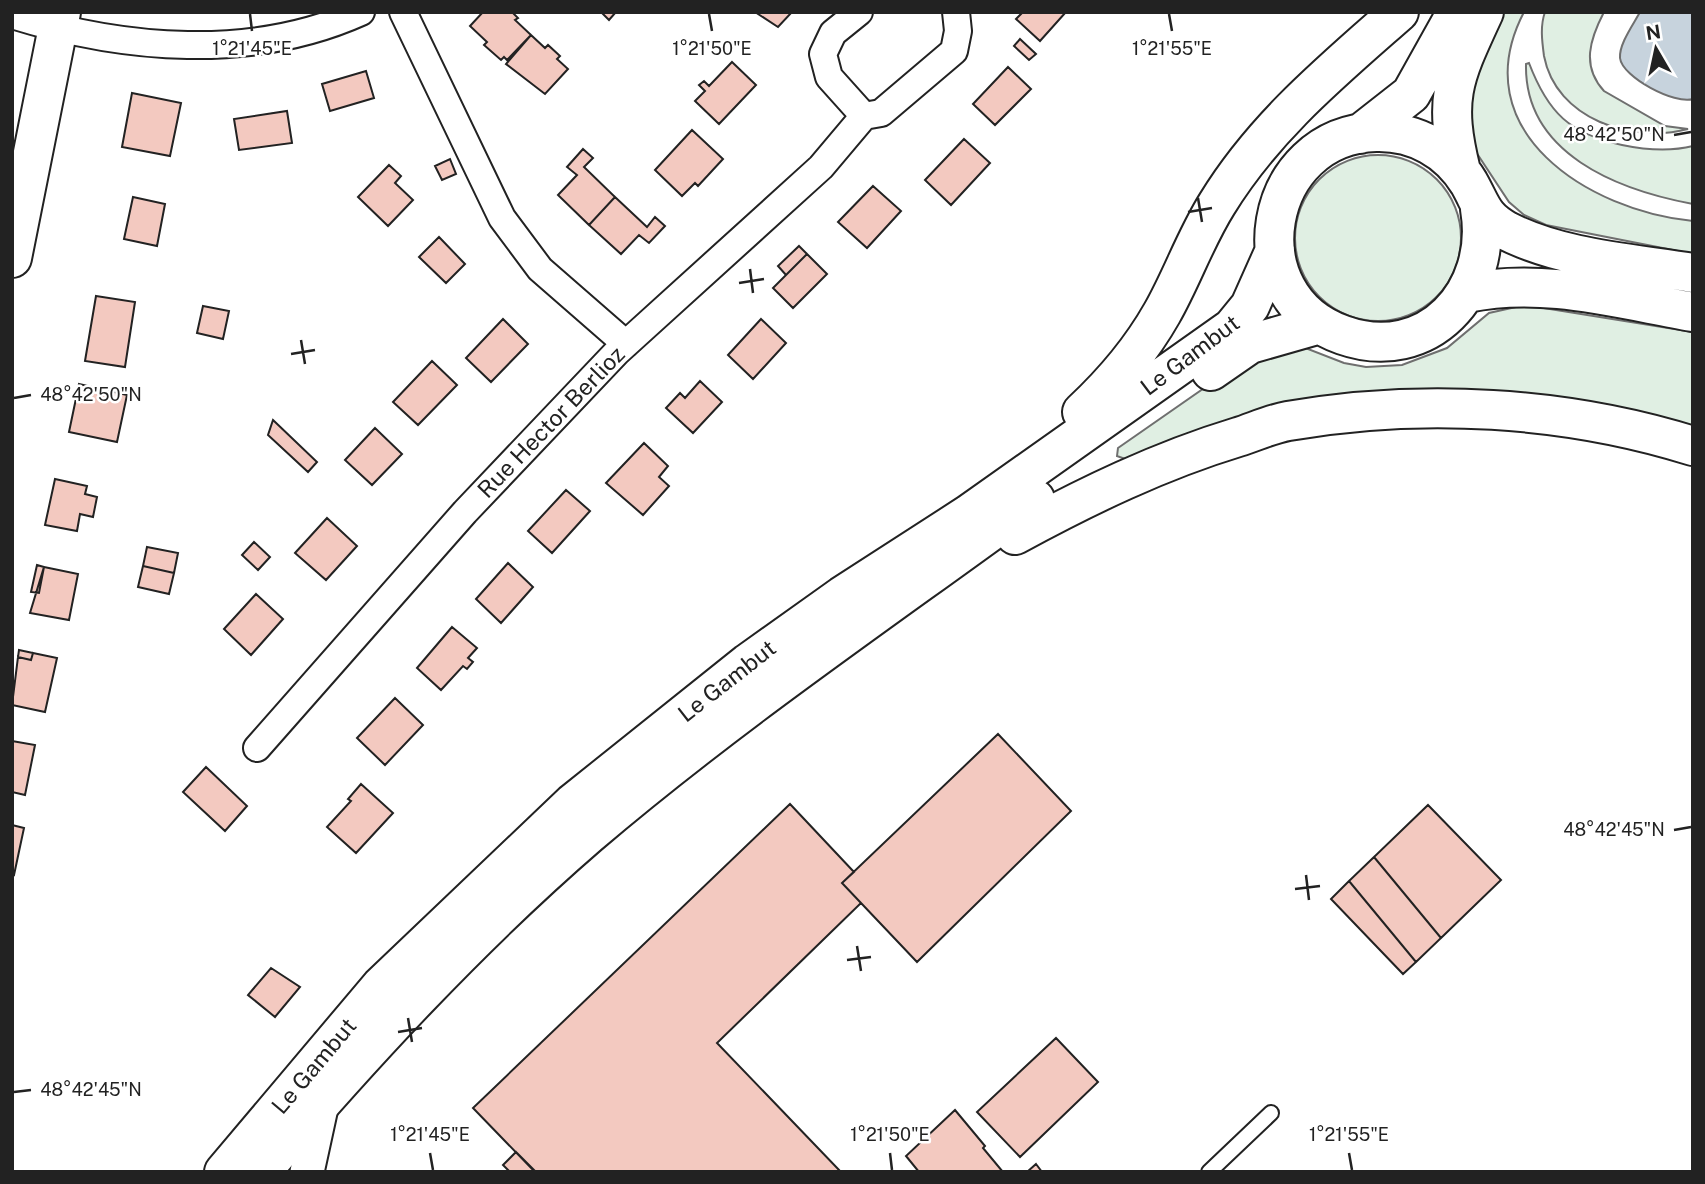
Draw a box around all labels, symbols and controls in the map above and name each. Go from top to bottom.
north arrow [1621,14,1691,84]
text: N [1644,20,1662,44]
text: 1°21'45"E [212,38,292,59]
text: 1°21'50"E [672,38,752,59]
text: 1°21'55"E [1132,38,1212,59]
text: 48°42'50"N [1563,124,1665,145]
street label: Le Gambut [1135,309,1244,401]
street label: Rue Hector Berlioz [472,340,630,503]
text: 48°42'50"N [40,384,142,405]
street label: Le Gambut [672,634,781,727]
text: 48°42'45"N [1563,819,1665,840]
street label: Le Gambut [266,1012,361,1119]
text: 48°42'45"N [40,1079,142,1100]
text: 1°21'45"E [390,1124,470,1145]
text: 1°21'50"E [850,1124,930,1145]
text: 1°21'55"E [1309,1124,1389,1145]

